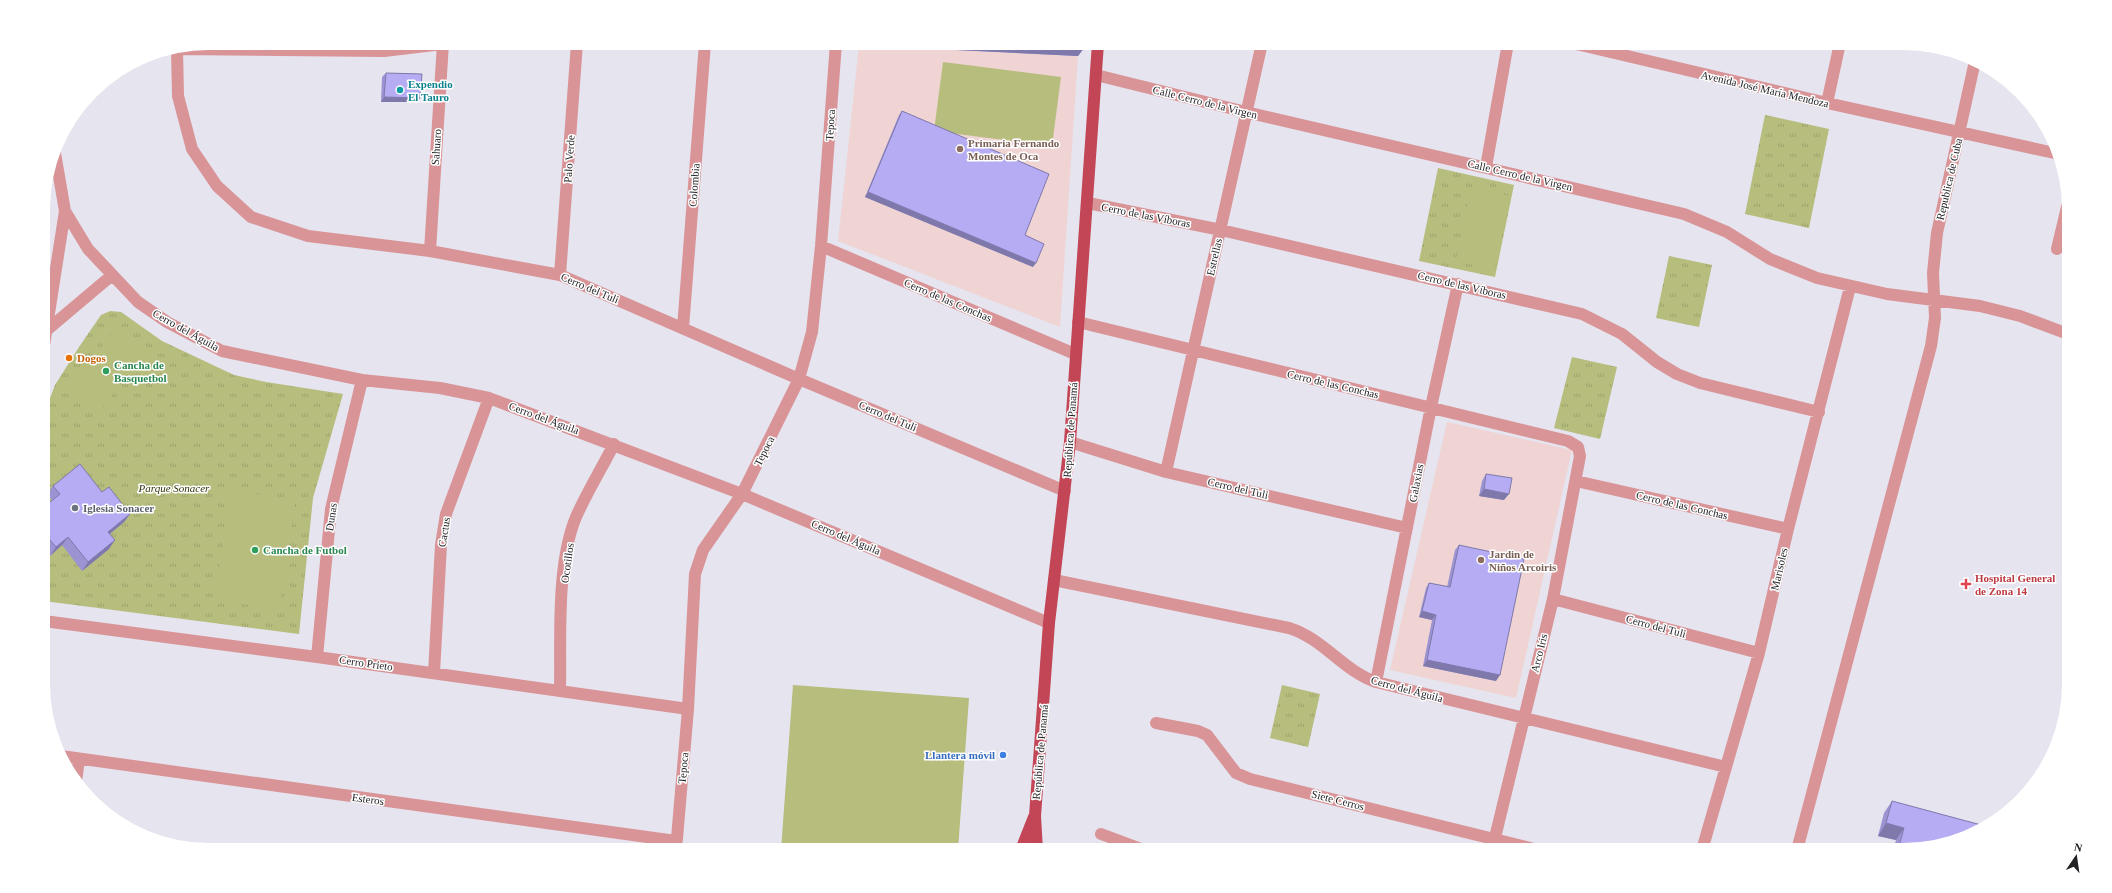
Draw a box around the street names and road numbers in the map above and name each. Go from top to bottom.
street label: Avenida José María Mendoza [1700,68,1830,110]
street label: Calle Cerro de la Virgen [1152,83,1259,121]
street label: Tepoca [823,109,837,141]
street label: Sahuaro [429,128,443,165]
street label: Palo Verde [561,135,577,183]
street label: Republica de Cuba [1934,137,1964,221]
street label: Calle Cerro de la Virgen [1466,157,1574,193]
street label: Colombia [687,163,702,207]
street label: Cerro de las Víboras [1100,200,1192,230]
street label: Estrellas [1204,237,1224,277]
street label: Cerro de las Víboras [1417,269,1507,301]
street label: Cerro del Tuli [559,270,621,306]
street label: Cerro de las Conchas [902,276,994,324]
street label: Cerro del Águila [151,307,221,353]
street label: Cerro de las Conchas [1286,368,1380,400]
street label: República de Panamá [1061,382,1079,478]
street label: Cerro del Tuli [857,398,919,434]
street label: Cerro del Águila [507,400,581,436]
street label: Tepoca [751,434,777,468]
street label: Galaxias [1406,463,1426,503]
street label: Cerro del Tuli [1207,475,1269,501]
street label: Cerro de las Conchas [1635,489,1729,521]
street label: Dunas [323,502,339,532]
street label: Cactus [436,516,452,548]
street label: Cerro del Águila [810,517,882,557]
street label: Ocotillos [558,542,576,584]
street label: Marisoles [1768,547,1790,591]
street label: Cerro del Tuli [1625,612,1687,640]
street label: Arco Iris [1528,632,1550,674]
street label: Cerro Prieto [338,653,394,673]
street label: Cerro del Águila [1370,674,1444,704]
street label: República de Panamá [1030,704,1050,800]
street label: Tepoca [676,752,690,784]
street label: Siete Cerros [1310,788,1366,812]
street label: Esteros [351,791,385,807]

